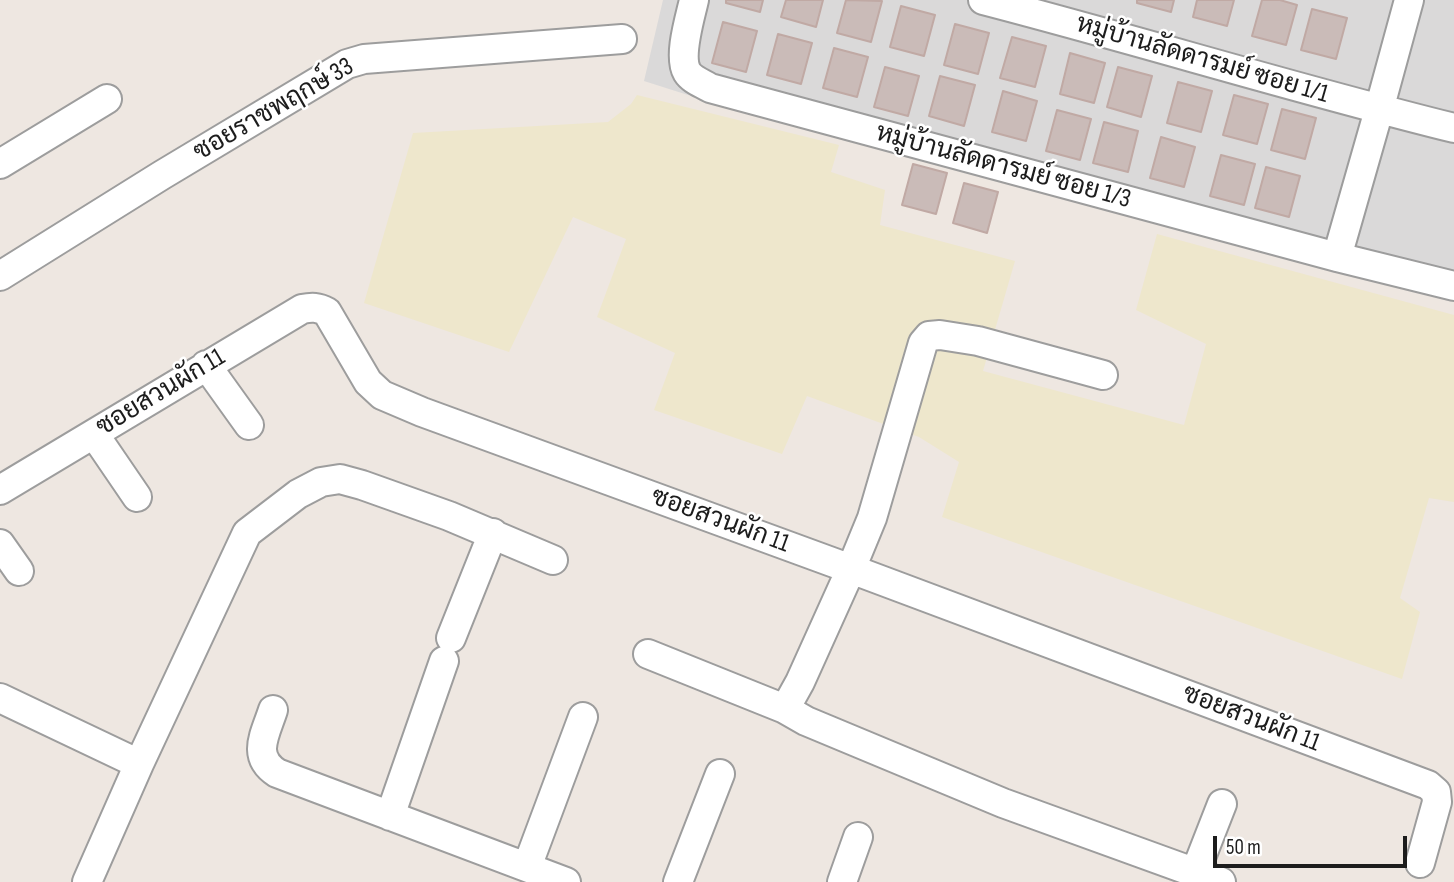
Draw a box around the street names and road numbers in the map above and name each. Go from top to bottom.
street label: หมู่บ้านลัดดารมย์ ซอย 1/1 [1072,9,1332,111]
street label: ซอยราชพฤกษ์ 33 [188,52,360,168]
street label: หมู่บ้านลัดดารมย์ ซอย 1/3 [872,118,1134,216]
street label: ซอยสวนผัก 11 [91,342,231,444]
street label: ซอยสวนผัก 11 [647,482,793,560]
street label: ซอยสวนผัก 11 [1178,679,1324,759]

